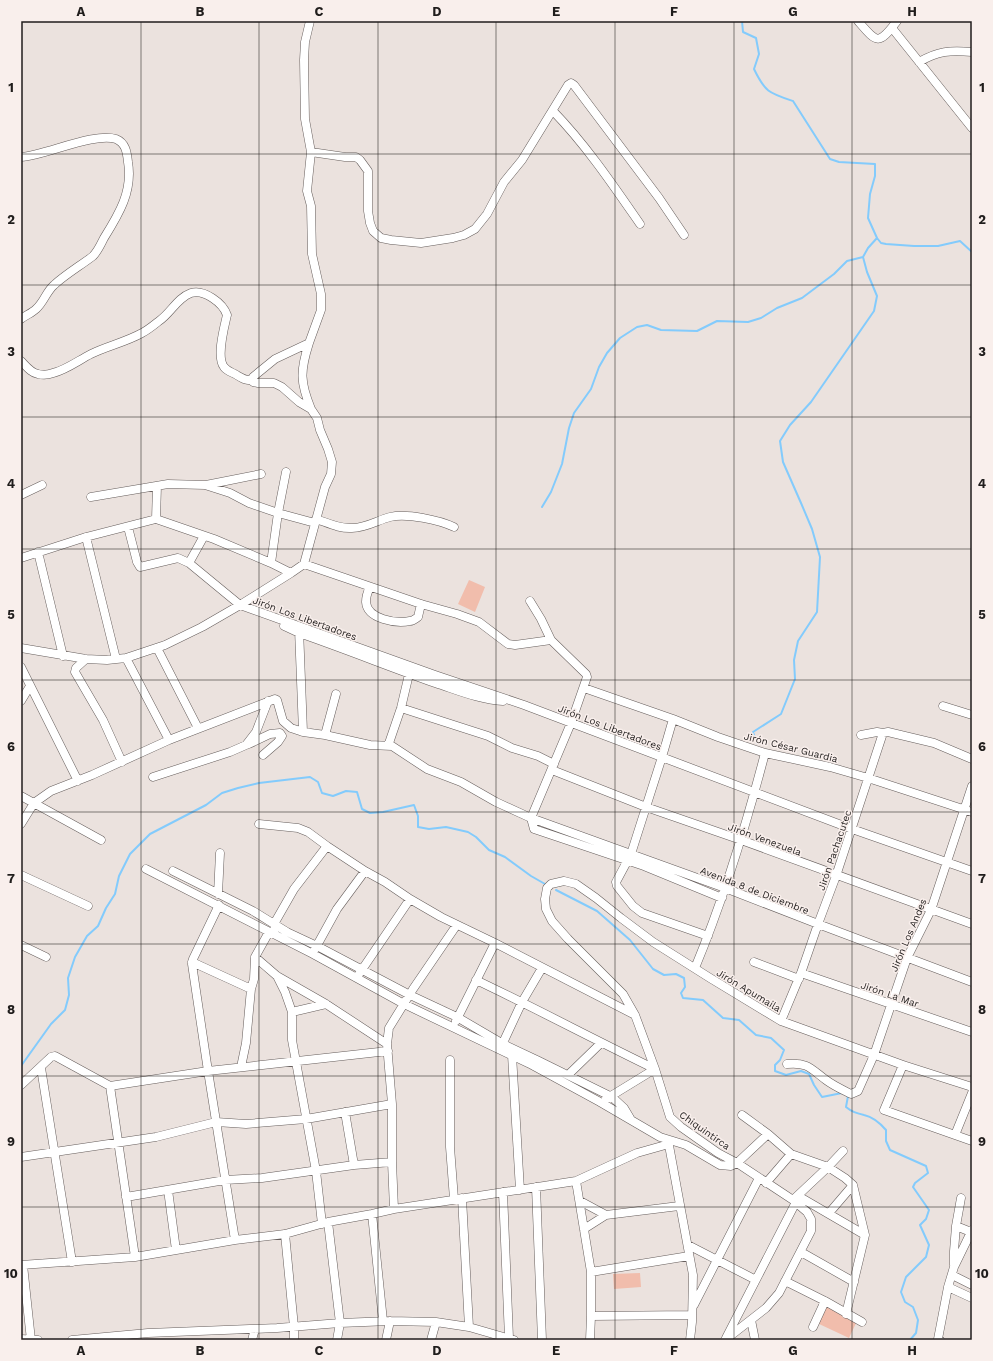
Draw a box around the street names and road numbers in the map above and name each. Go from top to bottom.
street label: Jirón Los Libertadores [251,595,358,642]
street label: Jirón Los Libertadores [557,703,663,752]
street label: Jirón César Guardia [743,731,839,765]
street label: Jirón Pachacutec [816,808,854,892]
street label: Jirón Venezuela [727,821,803,858]
street label: Avenida 8 de Diciembre [699,865,811,916]
street label: Jirón Los Andes [888,897,929,973]
street label: Jirón Apumaila [715,967,783,1014]
street label: Jirón La Mar [859,979,920,1010]
street label: Chiquintirca [677,1109,732,1152]

